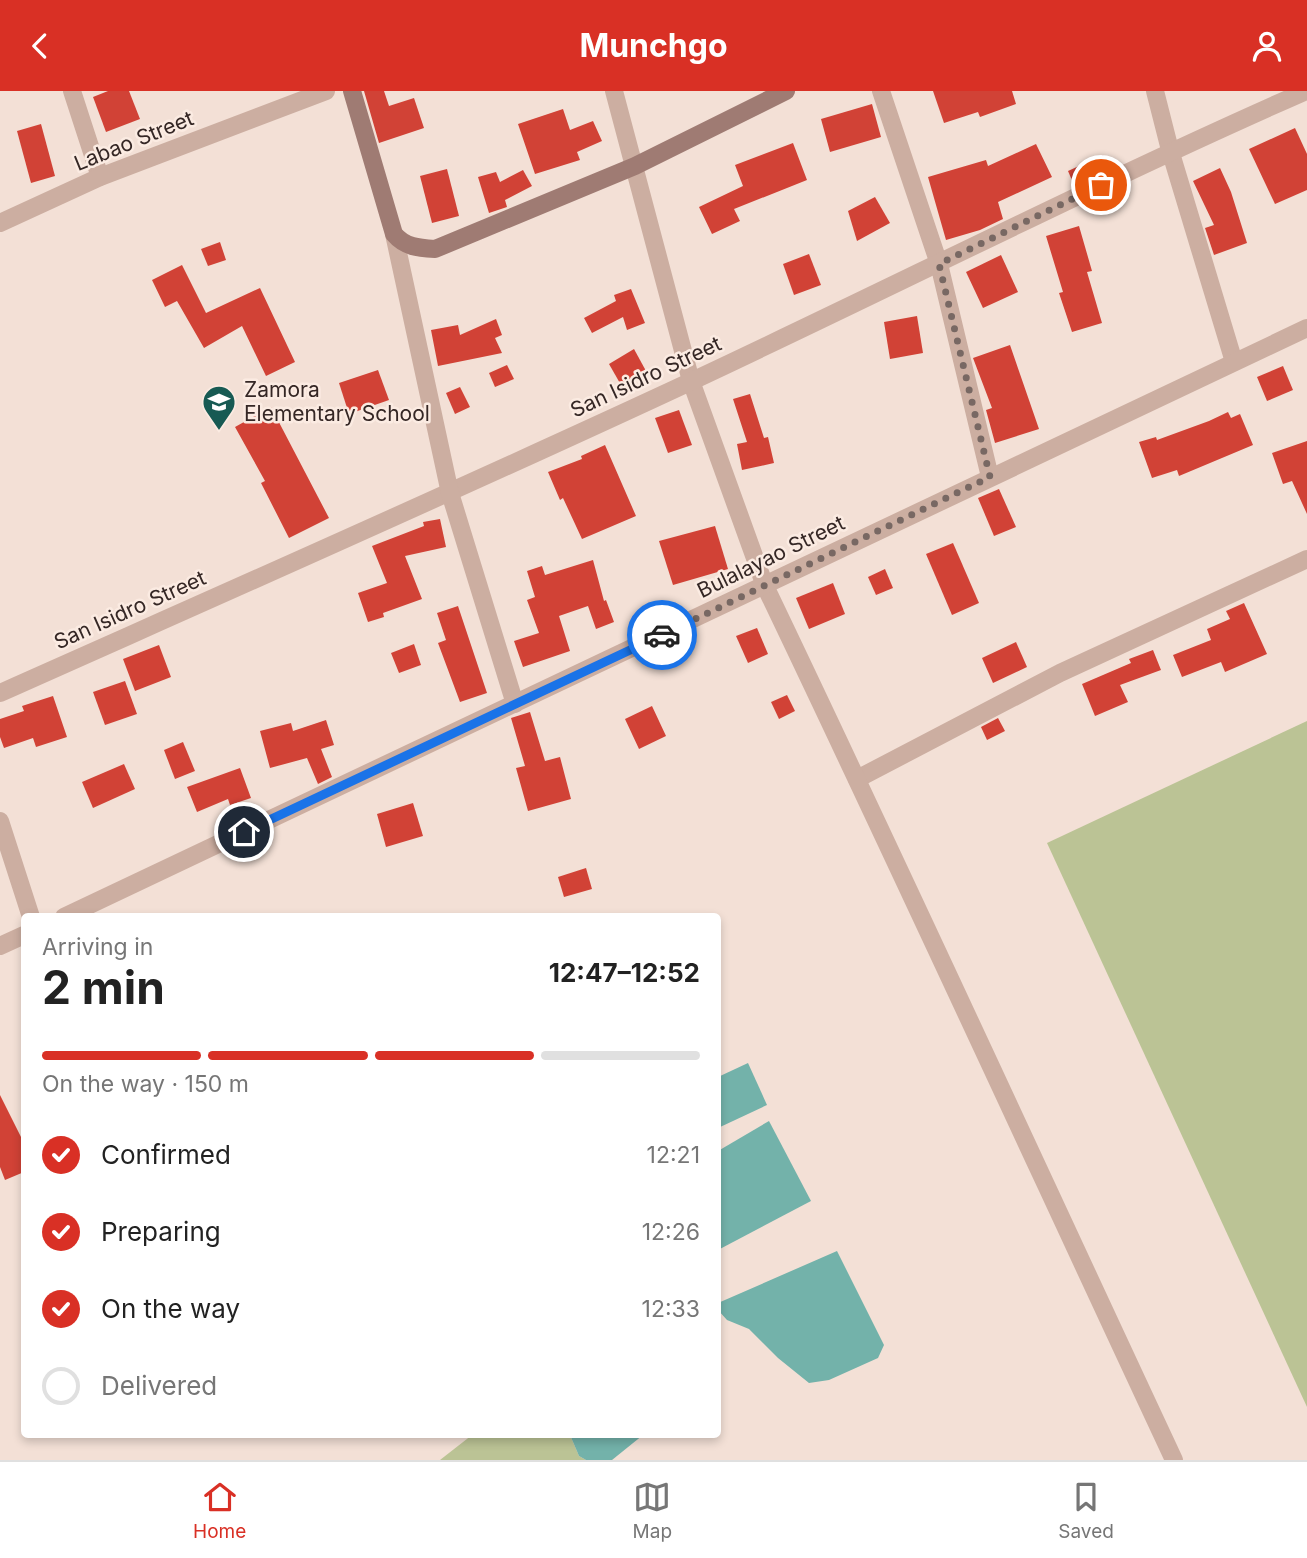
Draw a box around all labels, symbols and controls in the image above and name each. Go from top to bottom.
text: Munchgo [579,26,728,65]
icon: back [21,27,59,65]
icon: person [1248,27,1286,65]
street label: Labao Street [71,105,197,176]
pin [1071,155,1131,215]
icon: bag [1082,166,1120,204]
street label: San Isidro Street [566,331,725,422]
place label: Zamora Elementary School [244,377,430,426]
school or university icon: Zamora Elementary School [200,383,238,432]
street label: Bulalayao Street [693,510,849,603]
street label: San Isidro Street [50,565,210,654]
courier [627,600,697,670]
icon: car [643,616,681,654]
pin [214,802,274,862]
icon: home [225,813,263,851]
text: Arriving in [42,933,153,961]
text: 12:47–12:52 [549,957,700,988]
text: 2 min [42,959,165,1015]
text: On the way · 150 m [42,1070,249,1098]
icon: check [42,1136,80,1174]
text: Confirmed [101,1139,231,1170]
text: 12:21 [647,1141,700,1169]
icon: check [42,1213,80,1251]
text: Preparing [101,1216,221,1247]
text: 12:26 [642,1218,700,1246]
icon: check [42,1290,80,1328]
text: On the way [101,1293,240,1324]
text: 12:33 [642,1295,700,1323]
text: Delivered [101,1370,217,1401]
tab: Home [193,1478,246,1543]
tab: Map [633,1478,672,1543]
tab: Saved [1058,1478,1114,1543]

